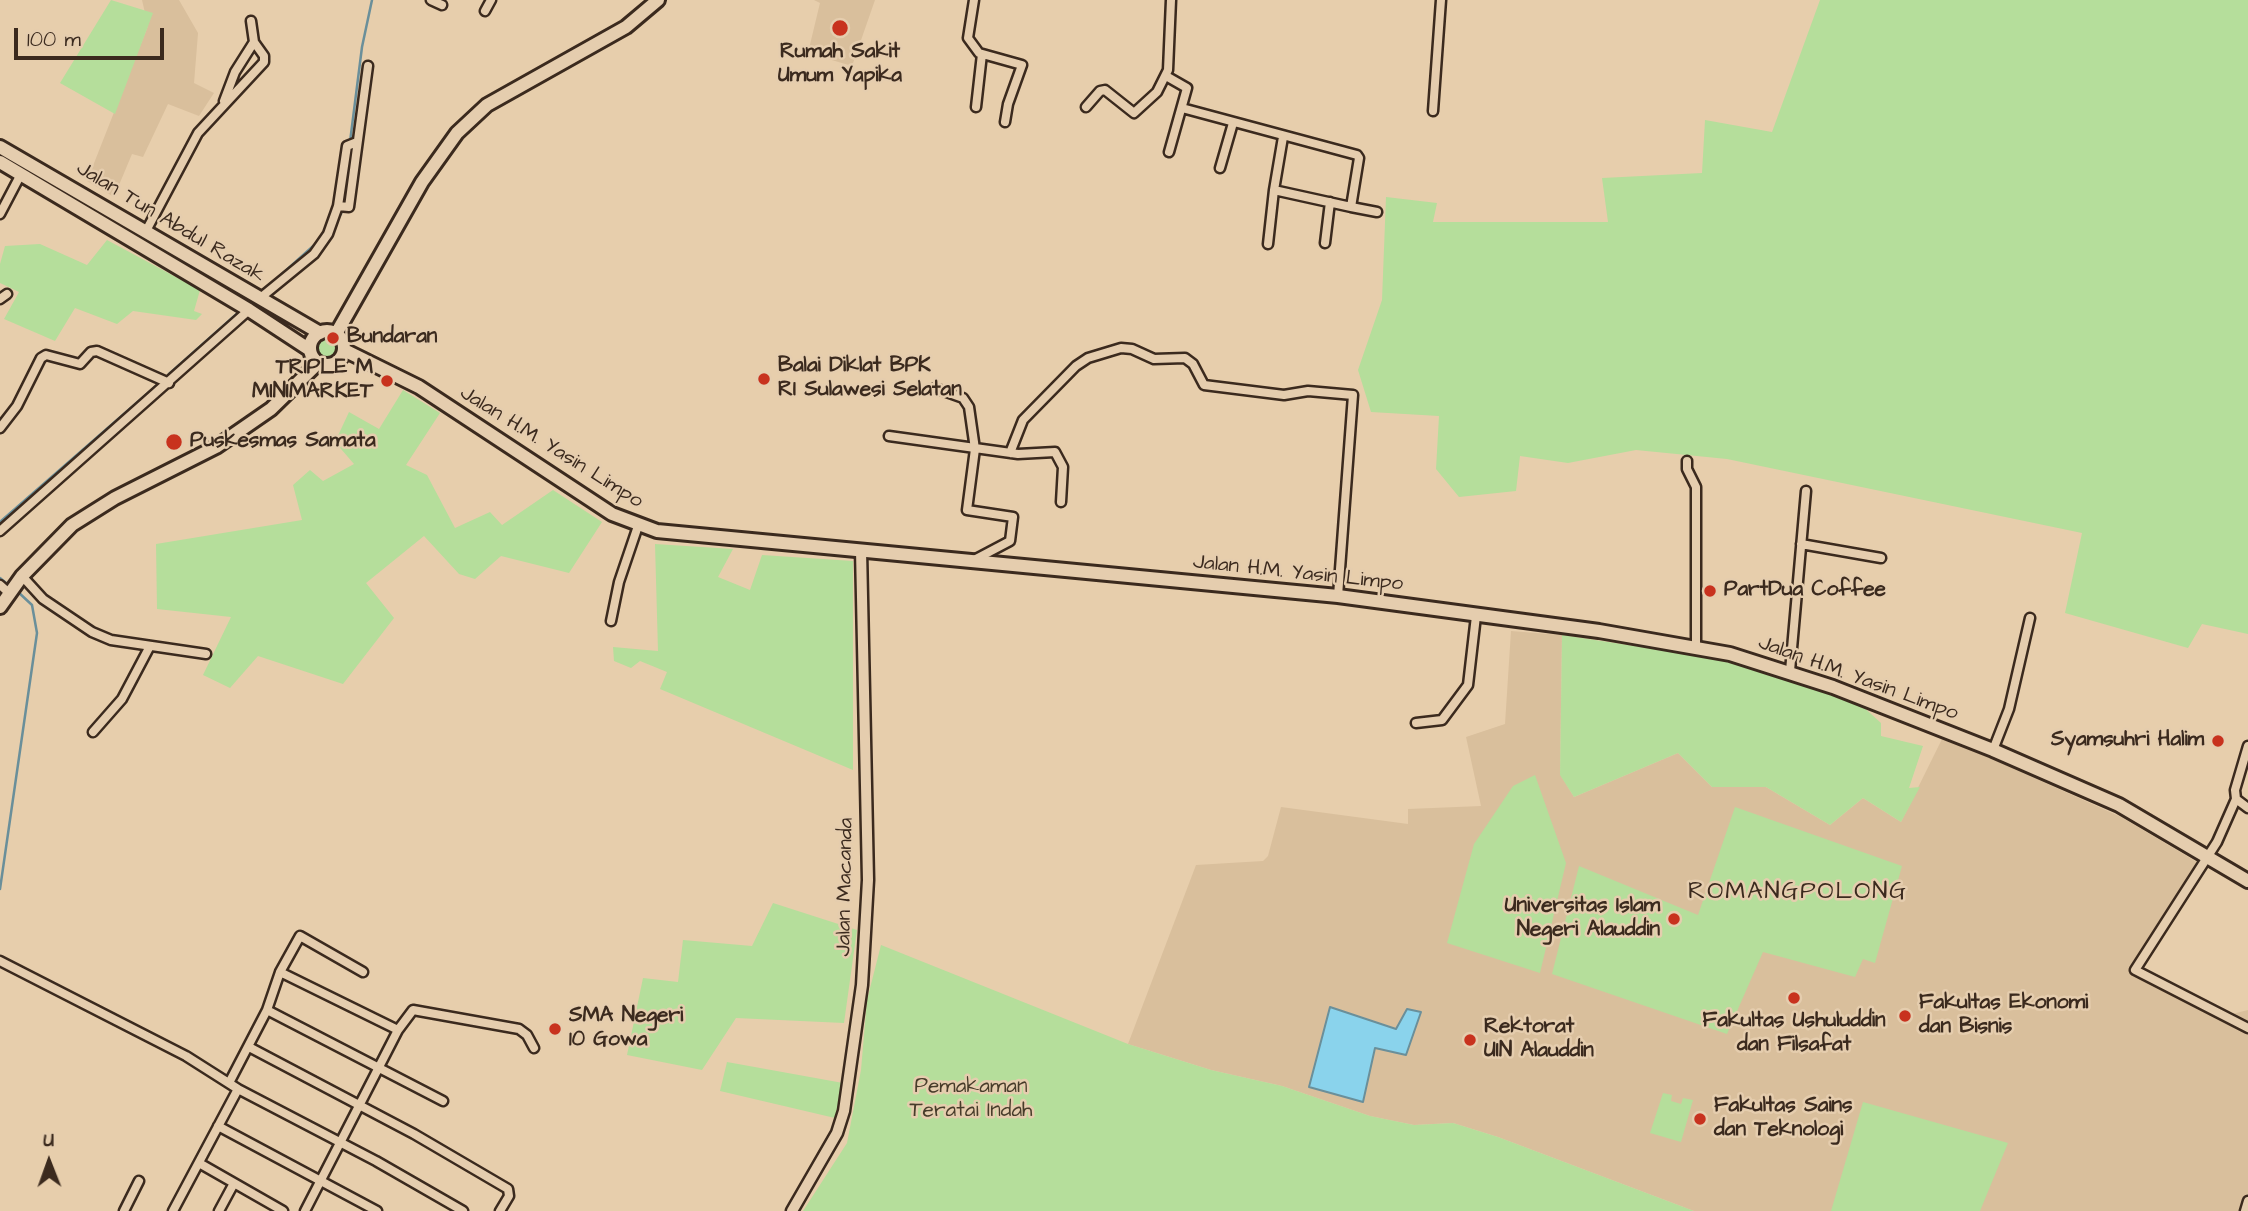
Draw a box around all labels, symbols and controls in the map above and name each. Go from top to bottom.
scale bar [18,14,168,58]
marker: Rumah Sakit Umum Yapika [830,18,850,38]
text: 100 m [27,25,81,54]
place label: Rumah Sakit Umum Yapika [778,40,902,90]
street label: Jalan Tun Abdul Razak [71,157,269,289]
place label: Bundaran [347,325,437,351]
marker: Bundaran [325,330,341,346]
place label: Balai Diklat BPK RI Sulawesi Selatan [778,354,962,404]
place label: TRIPLE M MINIMARKET [252,356,373,406]
marker: Balai Diklat BPK RI Sulawesi Selatan [756,371,772,387]
marker: TRIPLE M MINIMARKET [379,373,395,389]
street label: Jalan H.M. Yasin Limpo [455,381,647,515]
place label: Puskesmas Samata [190,429,376,455]
marker: Puskesmas Samata [164,432,184,452]
street label: Jalan H.M. Yasin Limpo [1192,550,1404,598]
place label: PartDua Coffee [1724,578,1886,604]
marker: PartDua Coffee [1702,583,1718,599]
street label: Jalan H.M. Yasin Limpo [1754,631,1962,727]
place label: Syamsuhri Halim [2051,728,2204,754]
marker: Syamsuhri Halim [2210,733,2226,749]
street label: Jalan Macanda [832,817,860,957]
district label: ROMANGPOLONG [1690,879,1906,907]
place label: Universitas Islam Negeri Alauddin [1505,894,1660,944]
marker: Universitas Islam Negeri Alauddin [1666,911,1682,927]
marker: Fakultas Ushuluddin dan Filsafat [1786,990,1802,1006]
place label: Fakultas Ekonomi dan Bisnis [1919,991,2088,1041]
place label: SMA Negeri 10 Gowa [569,1004,683,1054]
marker: Fakultas Ekonomi dan Bisnis [1897,1008,1913,1024]
place label: Fakultas Ushuluddin dan Filsafat [1703,1009,1885,1059]
place label: Rektorat UIN Alauddin [1484,1015,1594,1065]
marker: SMA Negeri 10 Gowa [547,1021,563,1037]
marker: Rektorat UIN Alauddin [1462,1032,1478,1048]
park label: Pemakaman Teratai Indah [909,1075,1033,1125]
place label: Fakultas Sains dan Teknologi [1714,1094,1853,1144]
marker: Fakultas Sains dan Teknologi [1692,1111,1708,1127]
north arrow [14,1127,84,1197]
text: U [43,1127,54,1154]

